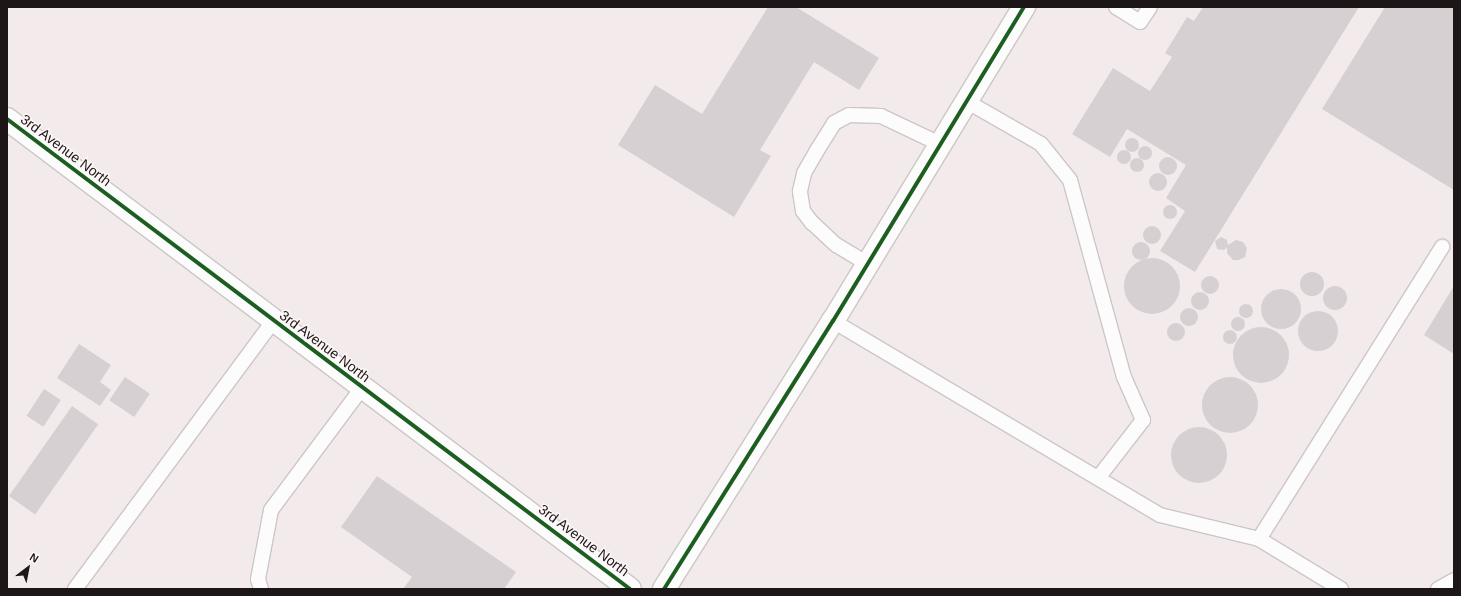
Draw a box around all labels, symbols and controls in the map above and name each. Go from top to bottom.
street label: 3rd Avenue North [17,110,115,190]
street label: 3rd Avenue North [276,306,374,386]
street label: 3rd Avenue North [535,500,633,580]
north arrow [8,548,48,588]
text: N [28,551,41,565]

